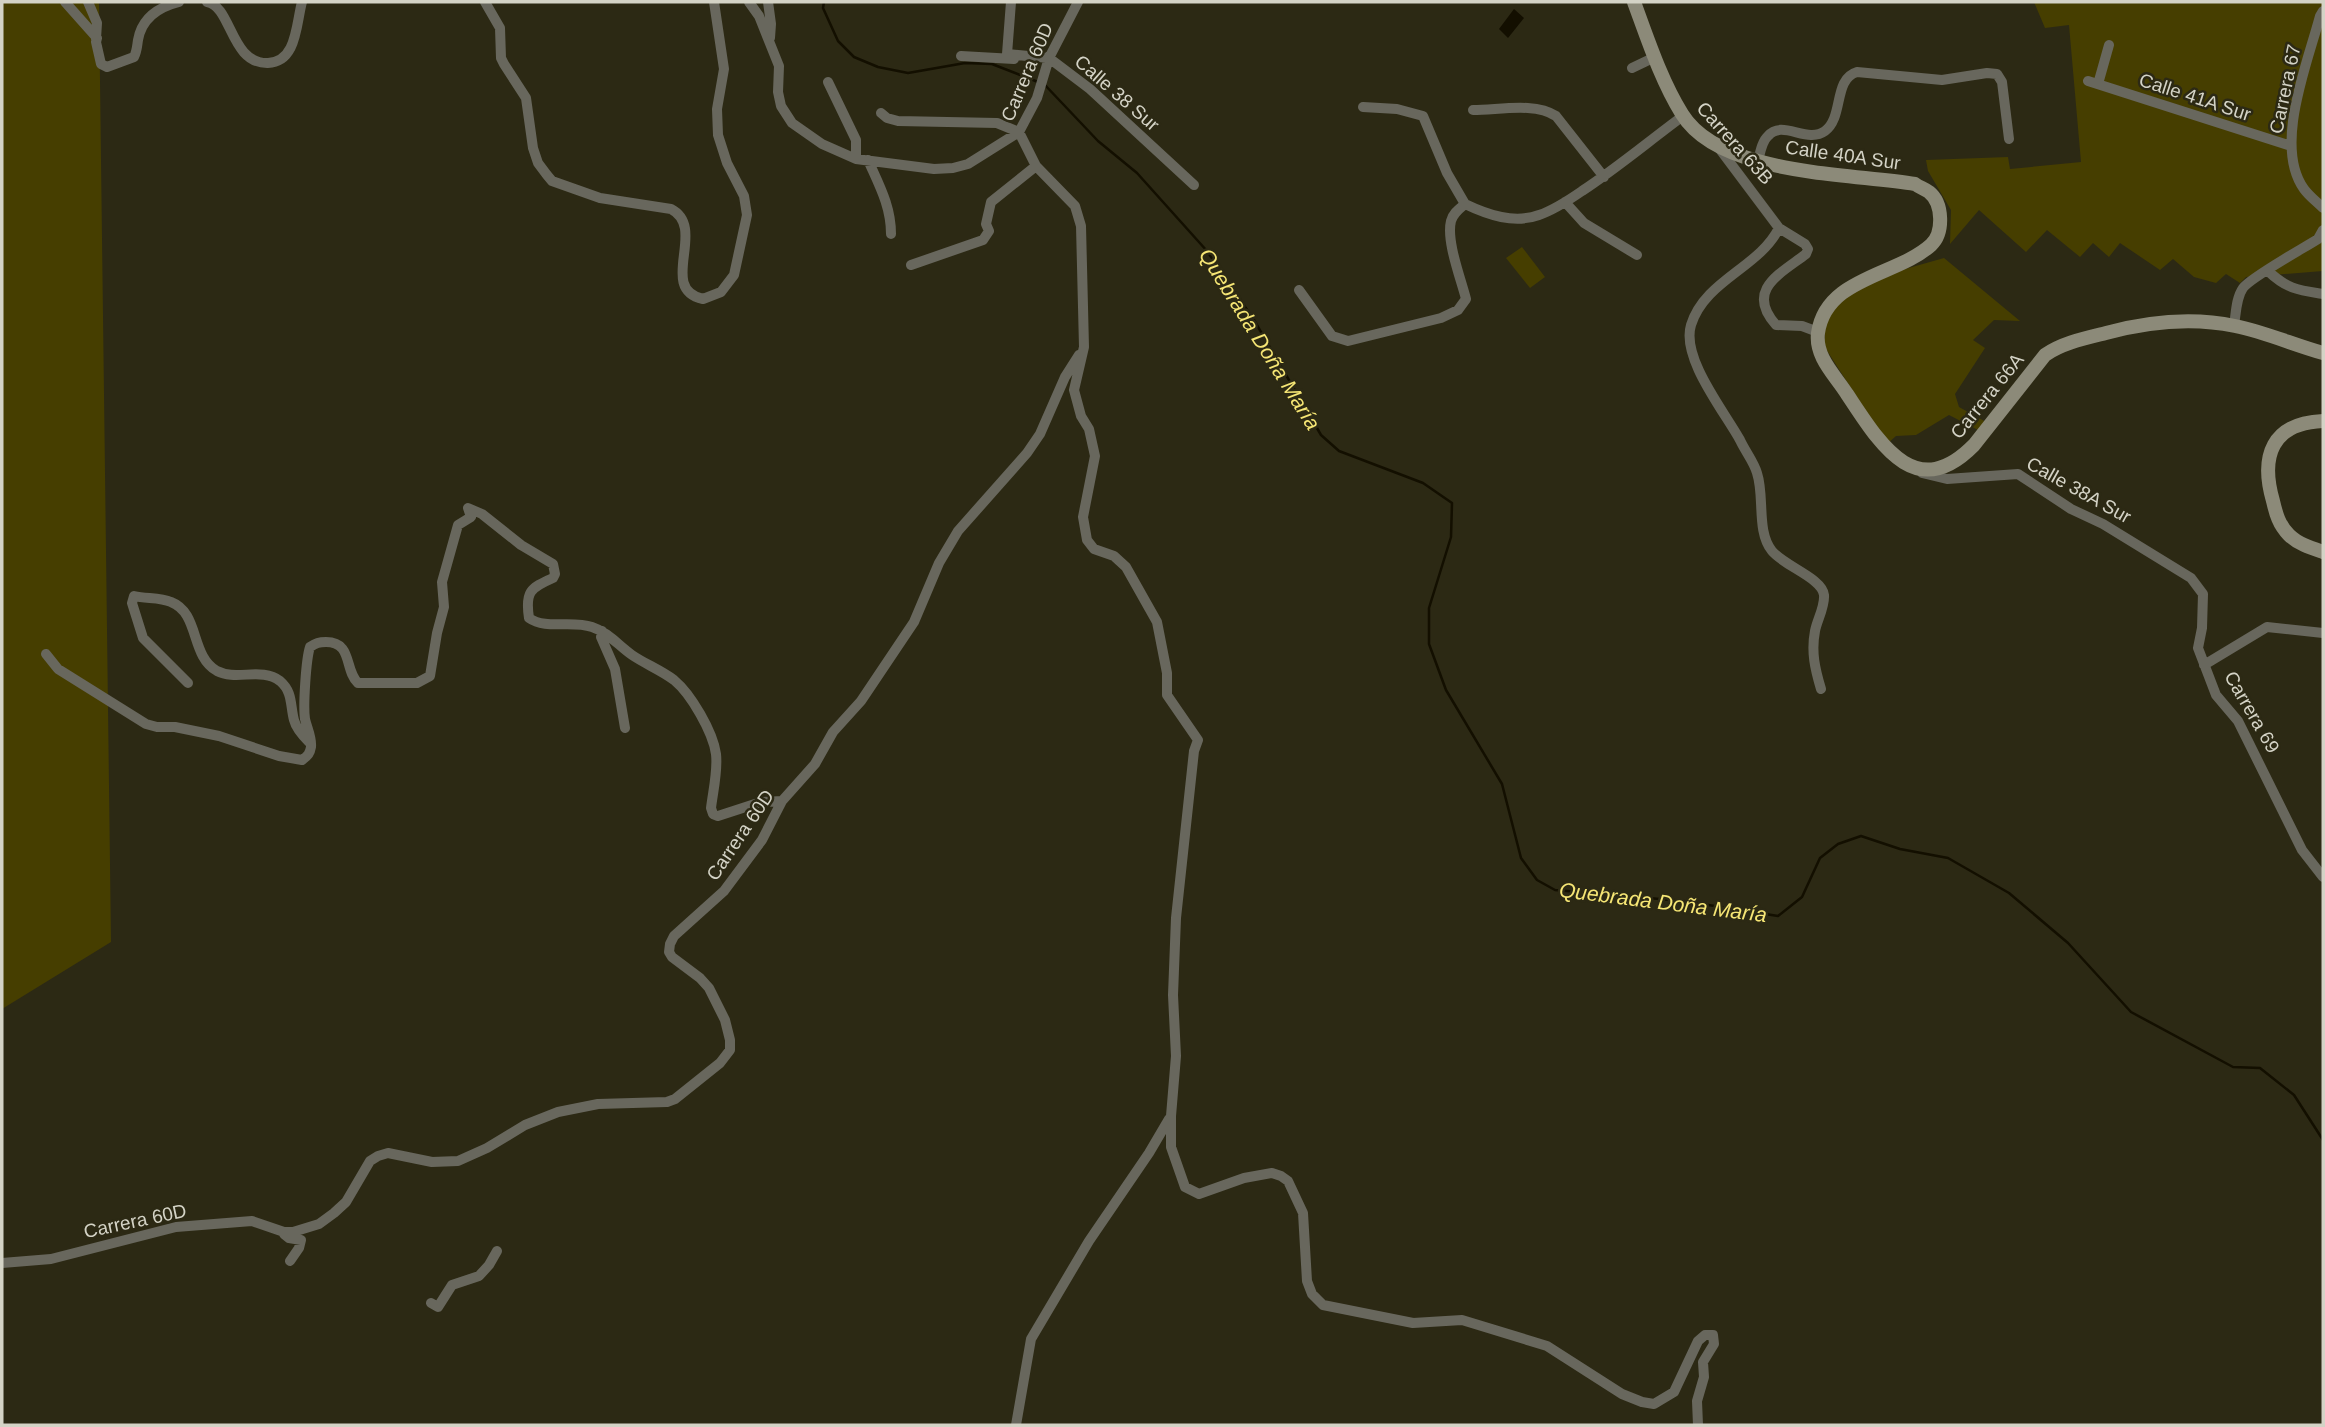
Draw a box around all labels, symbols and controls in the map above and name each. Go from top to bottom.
street label: Carrera 60D [997,20,1057,124]
street label: Carrera 67 [2265,42,2305,136]
street label: Calle 38 Sur [1071,51,1164,136]
street label: Calle 41A Sur [2137,69,2254,125]
street label: Carrera 63B [1693,98,1777,188]
street label: Calle 40A Sur [1784,137,1903,174]
water label: Quebrada Doña María [1195,244,1325,434]
street label: Carrera 66A [1946,349,2028,443]
street label: Calle 38A Sur [2023,453,2135,528]
street label: Carrera 69 [2220,667,2284,757]
street label: Carrera 60D [702,786,778,884]
water label: Quebrada Doña María [1558,878,1768,926]
street label: Carrera 60D [82,1200,188,1242]

